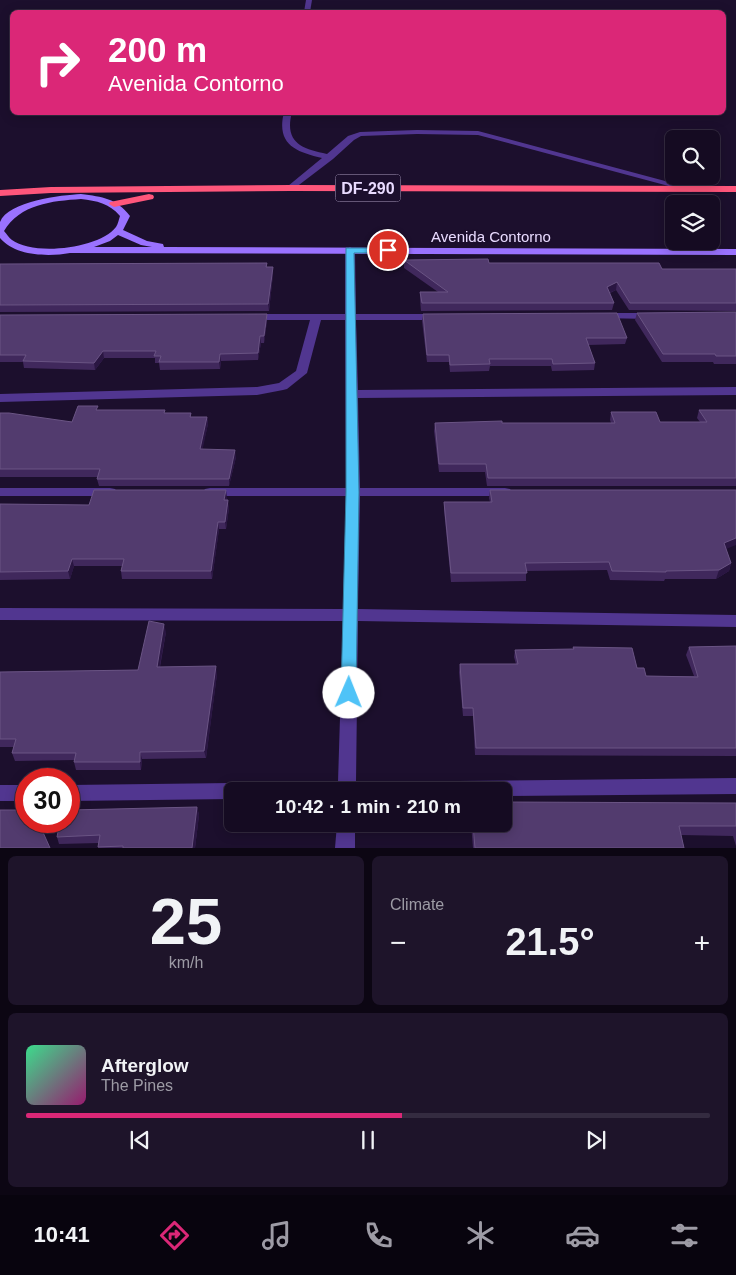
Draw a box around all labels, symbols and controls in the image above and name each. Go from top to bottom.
icon: right [25,30,90,95]
text: 200 m [108,30,207,69]
text: Avenida Contorno [108,71,284,96]
map controls [665,130,720,250]
button: search [665,130,720,185]
road number: DF-290 [336,174,400,202]
button: layers [665,195,720,250]
street label: Avenida Contorno [431,228,551,245]
pin [367,229,409,271]
icon: arrive [374,236,402,264]
position arrow [322,666,374,718]
speed limit sign: 30 [15,768,80,833]
text: 10:42 · 1 min · 210 m [275,796,461,817]
text: 25 [150,885,222,958]
text: Climate [390,896,444,913]
text: 21.5° [505,921,595,963]
text: − [390,927,406,958]
text: + [694,927,710,958]
text: km/h [169,954,203,971]
text: Afterglow [101,1055,189,1076]
text: The Pines [101,1077,173,1094]
icon: previous [126,1126,154,1154]
icon: pause [354,1126,382,1154]
icon: next [582,1126,610,1154]
icon: directions [157,1218,192,1253]
icon: music [259,1218,294,1253]
icon: phone [361,1218,396,1253]
icon: climate [463,1218,498,1253]
icon: car [565,1218,600,1253]
icon: filters [667,1218,702,1253]
text: 10:41 [34,1222,90,1247]

